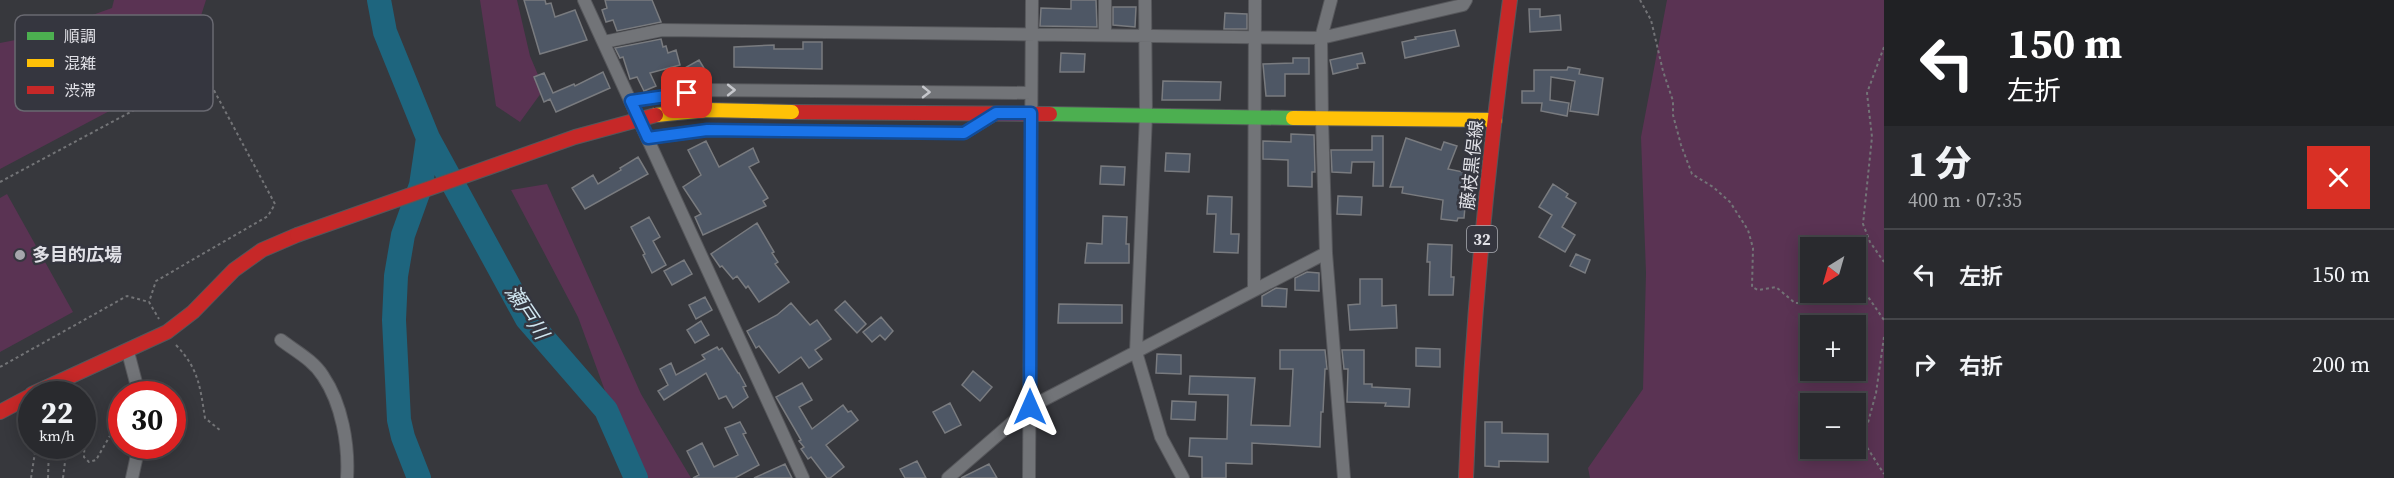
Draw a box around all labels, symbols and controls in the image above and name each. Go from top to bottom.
text: 150 m [2007,14,2122,72]
legend [15,15,213,111]
icon: left [1908,24,1986,102]
text: 順調 [64,25,96,47]
text: 混雑 [64,52,96,74]
pin [661,67,712,118]
text: 左折 [2007,72,2061,109]
icon: arrive [670,76,703,109]
text: 渋滞 [64,79,96,101]
one-way arrow [726,84,735,96]
one-way arrow [921,85,930,98]
street label: 藤枝黒俣線 [1454,119,1489,211]
text: 1 分 [1908,139,1971,188]
button: close [2307,146,2370,209]
text: 400 m · 07:35 [1908,186,2022,214]
road number: 32 [1467,226,1497,252]
north arrow [1800,237,1866,303]
map controls [1800,237,1866,459]
place label: 多目的広場 [32,242,122,267]
marker: 多目的広場 [13,248,27,262]
icon: left [1908,258,1941,291]
text: 150 m [2312,259,2370,289]
text: 左折 [1959,261,2003,291]
water label: 瀬戸川 [499,279,557,346]
button: + [1800,315,1866,381]
icon: right [1908,348,1941,381]
text: 200 m [2312,349,2370,379]
text: 右折 [1959,351,2003,381]
position arrow [998,375,1062,439]
speed limit sign: 30 [108,381,186,459]
text: 22 [41,392,73,433]
button: − [1800,393,1866,459]
text: km/h [39,425,75,446]

